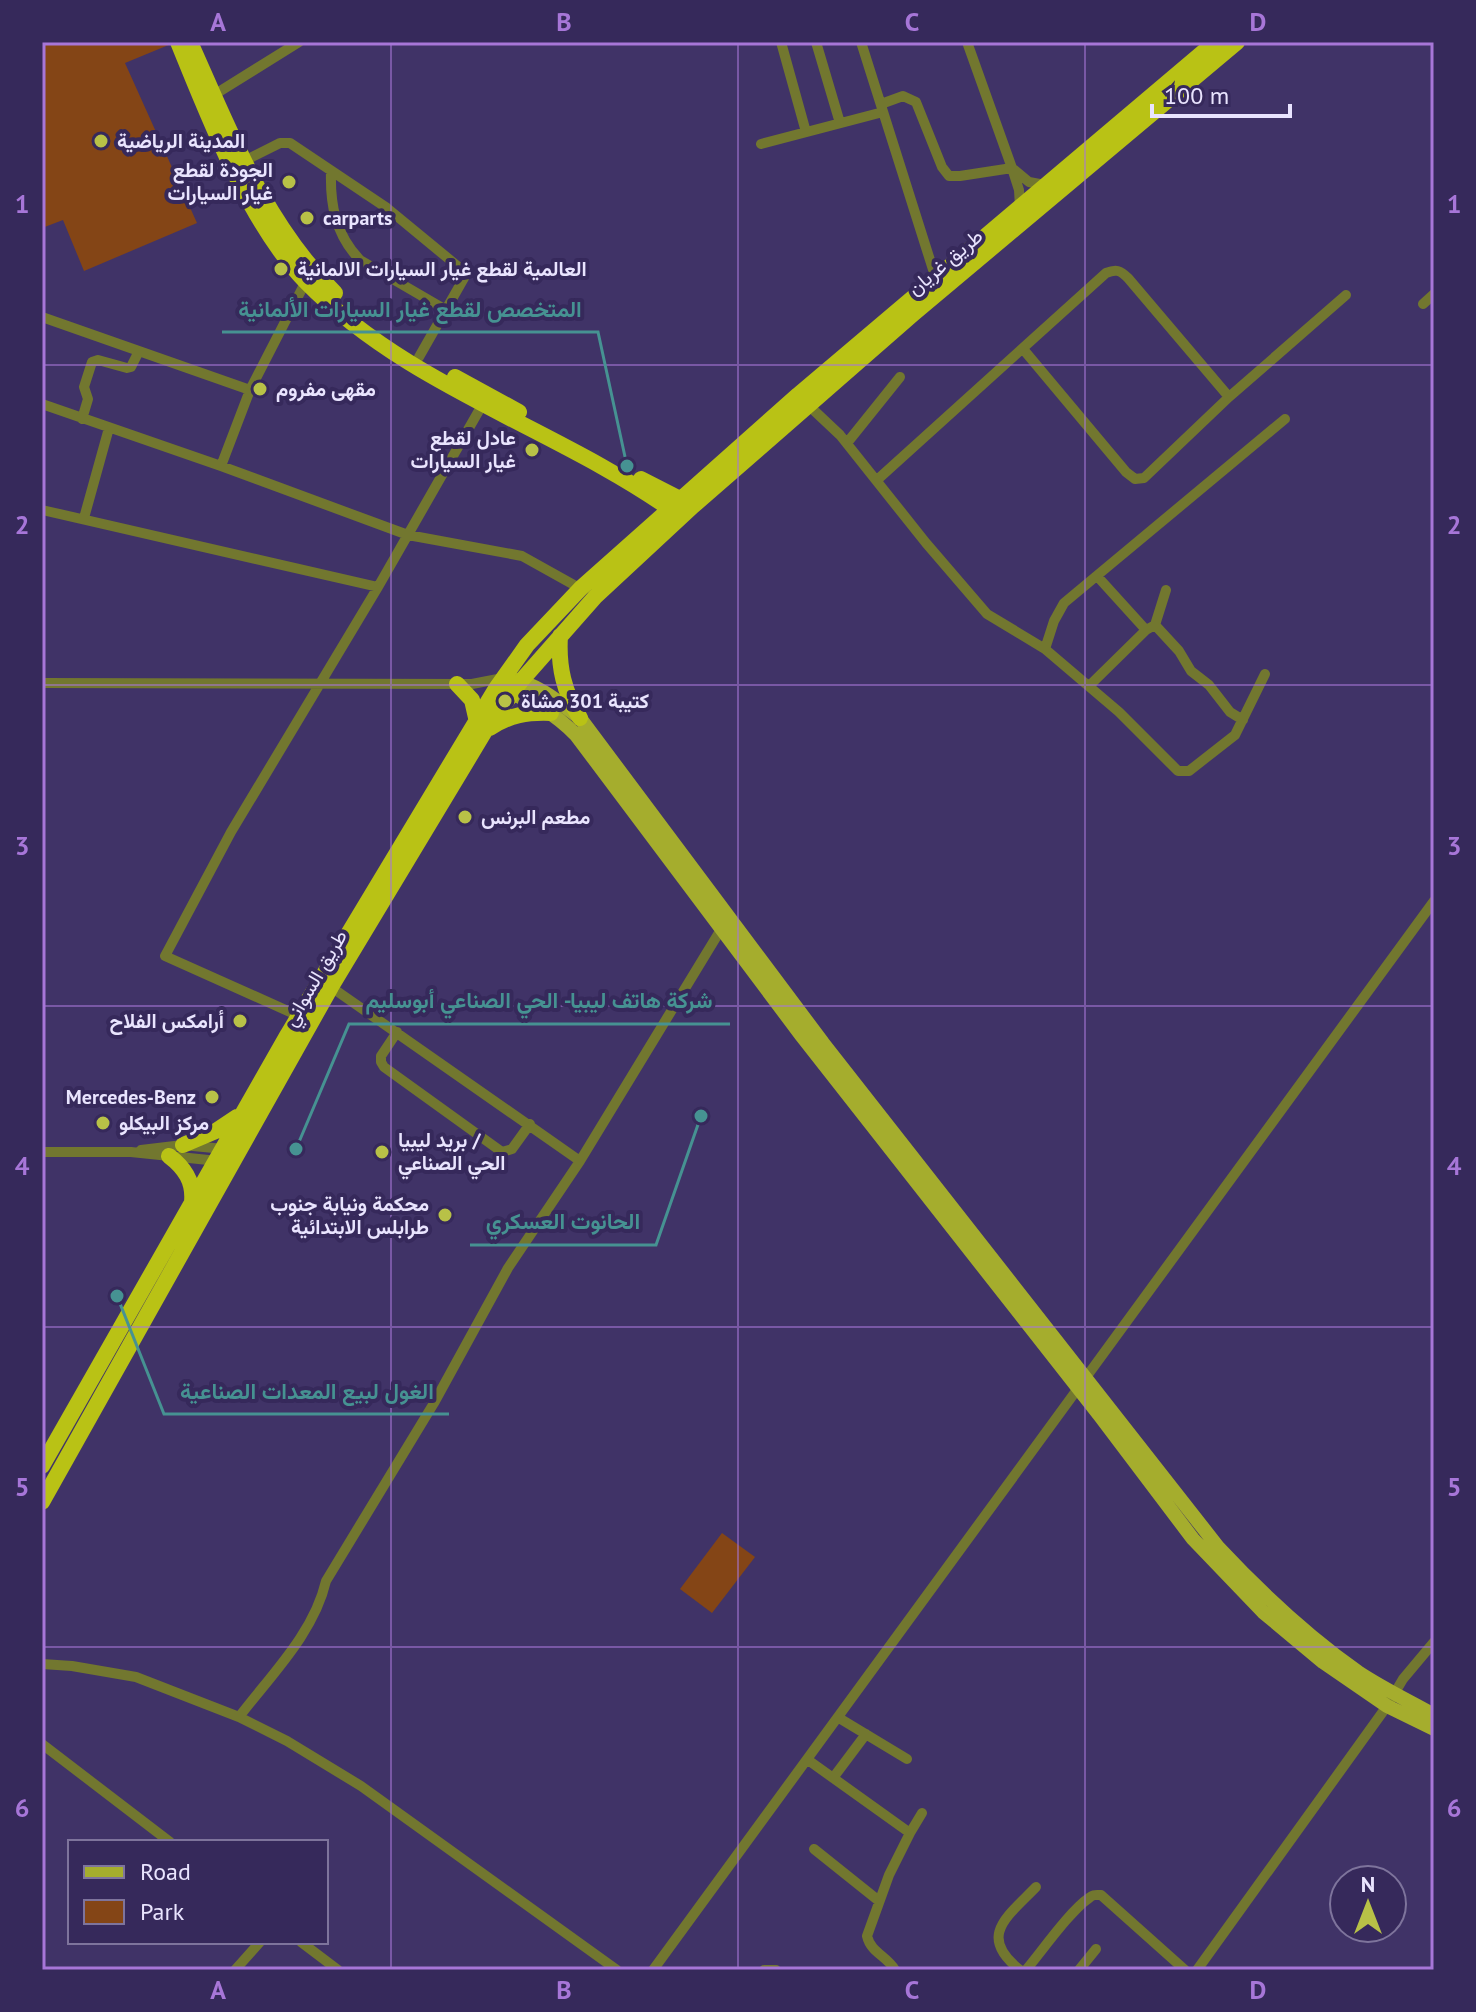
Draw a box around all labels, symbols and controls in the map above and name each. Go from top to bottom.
text: A [210,5,226,38]
text: B [556,5,572,38]
text: C [905,5,919,38]
text: D [1250,5,1266,38]
scale bar [1152,68,1290,118]
text: 100 m [1164,80,1229,111]
place label: المدينة الرياضية [117,128,245,154]
marker: المدينة الرياضية [92,132,110,150]
place label: الجودة لقطع غيار السيارات [168,157,273,206]
marker: الجودة لقطع غيار السيارات [280,173,298,191]
text: 1 [15,187,29,220]
text: 1 [1447,187,1461,220]
place label: carparts [323,205,392,231]
marker: carparts [298,209,316,227]
street label: طريق غريان [902,223,988,301]
place label: العالمية لقطع غيار السيارات الالمانية [297,256,587,283]
marker: العالمية لقطع غيار السيارات الالمانية [272,260,290,278]
callout: المتخصص لقطع غيار السيارات الألمانية [222,286,598,332]
text: المتخصص لقطع غيار السيارات الألمانية [238,295,582,324]
place label: مقهى مفروم [276,376,376,402]
marker: مقهى مفروم [251,380,269,398]
place label: عادل لقطع غيار السيارات [411,425,516,474]
marker: عادل لقطع غيار السيارات [523,441,541,459]
text: 2 [15,508,29,541]
text: 2 [1447,508,1461,541]
place label: كتيبة 301 مشاة [521,688,649,714]
marker: كتيبة 301 مشاة [496,692,514,710]
place label: مطعم البرنس [481,804,590,830]
marker: مطعم البرنس [456,808,474,826]
text: 3 [15,829,29,862]
text: 3 [1447,829,1461,862]
street label: طريق السواني [277,925,357,1033]
callout: شركة هاتف ليبيا- الحي الصناعي أبوسليم [349,978,730,1024]
text: شركة هاتف ليبيا- الحي الصناعي أبوسليم [365,986,713,1019]
place label: أرامكس الفلاح [110,1008,224,1035]
marker: أرامكس الفلاح [231,1012,249,1030]
place label: Mercedes-Benz [66,1084,196,1110]
marker: Mercedes-Benz [203,1088,221,1106]
place label: مركز البيكلو [119,1110,209,1136]
marker: مركز البيكلو [94,1114,112,1132]
place label: بريد ليبيا / الحي الصناعي [398,1127,506,1180]
marker: بريد ليبيا / الحي الصناعي [373,1143,391,1161]
text: 4 [15,1149,30,1182]
text: 4 [1447,1149,1462,1182]
place label: محكمة ونيابة جنوب طرابلس الابتدائية [270,1191,429,1240]
callout: الحانوت العسكري [470,1199,656,1245]
marker: محكمة ونيابة جنوب طرابلس الابتدائية [436,1206,454,1224]
text: الحانوت العسكري [486,1207,640,1240]
callout: الغول لبيع المعدات الصناعية [164,1368,449,1414]
text: الغول لبيع المعدات الصناعية [180,1377,434,1406]
text: 5 [15,1470,29,1503]
text: 5 [1447,1470,1461,1503]
text: 6 [15,1791,29,1824]
text: 6 [1447,1791,1461,1824]
legend [68,1840,328,1944]
text: Road [140,1856,191,1887]
north arrow [1328,1864,1408,1944]
text: N [1361,1870,1375,1898]
text: Park [140,1896,185,1927]
text: A [210,1973,226,2006]
text: B [556,1973,572,2006]
text: C [905,1973,919,2006]
text: D [1250,1973,1266,2006]

